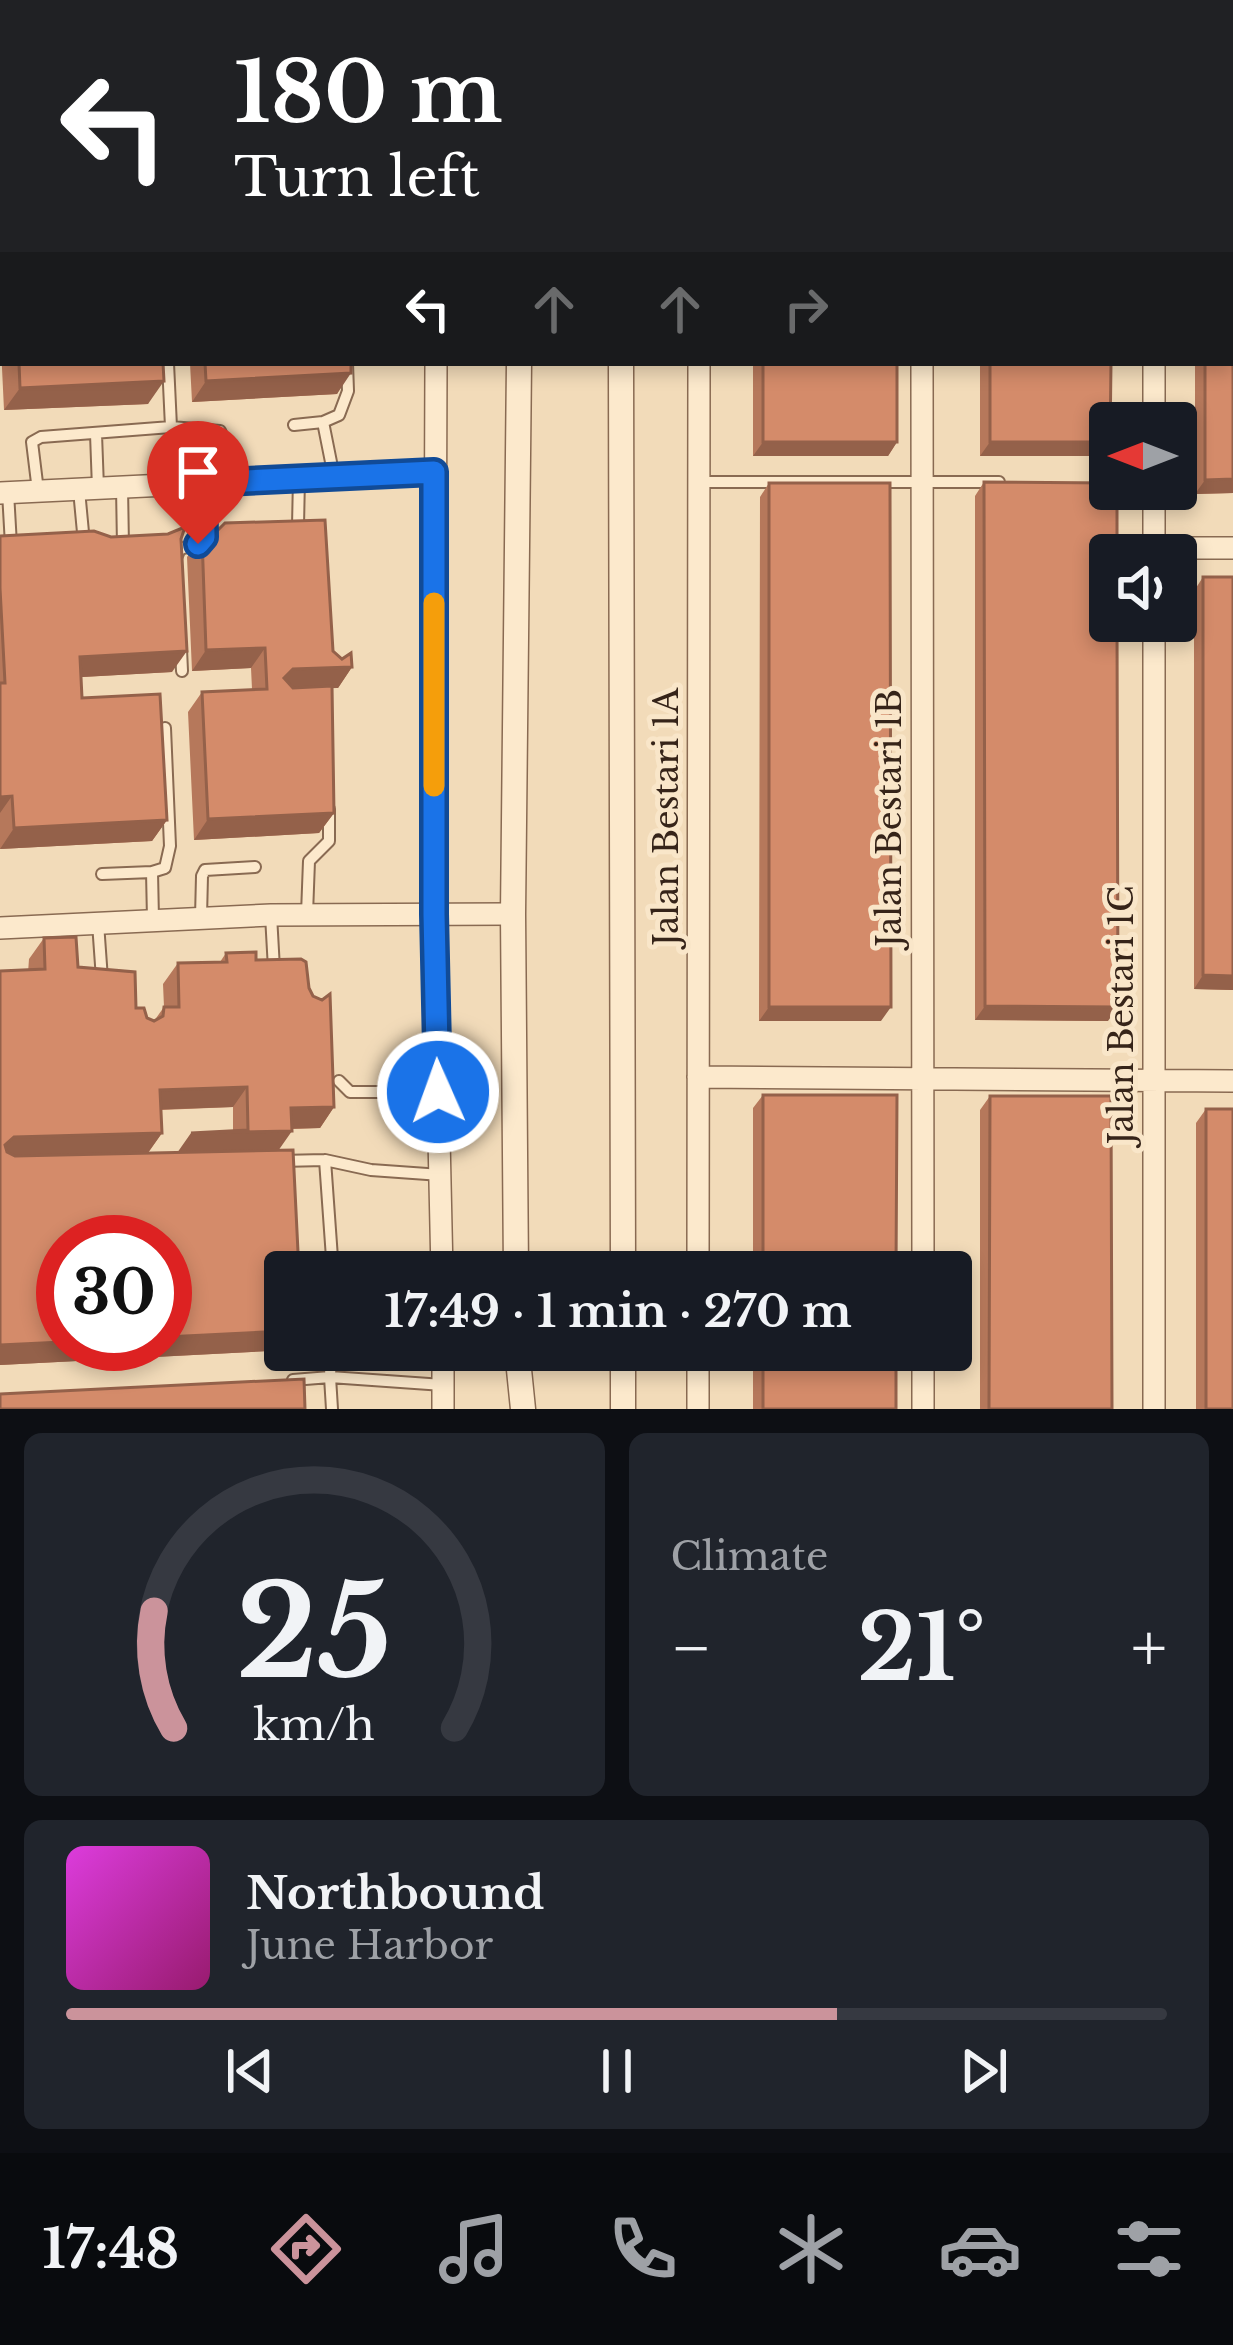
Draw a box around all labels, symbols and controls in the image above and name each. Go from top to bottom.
text: 180 m [234,41,503,145]
icon: left [36,48,192,204]
text: Turn left [234,144,480,211]
icon: left [395,276,461,342]
icon: ahead [521,276,587,342]
icon: ahead [647,276,713,342]
icon: right [773,276,839,342]
north arrow [1089,402,1197,510]
map controls [1089,402,1197,642]
pin [147,421,249,544]
icon: arrive [165,439,231,505]
button: sound [1089,534,1197,642]
street label: Jalan Bestari 1A [646,687,687,950]
street label: Jalan Bestari 1B [869,689,910,951]
street label: Jalan Bestari 1C [1101,885,1142,1149]
position arrow [375,1029,501,1155]
speed limit sign: 30 [36,1215,192,1371]
text: 17:49 · 1 min · 270 m [384,1283,852,1339]
text: Climate [671,1532,828,1581]
text: 25 [236,1556,392,1711]
text: 21° [858,1593,985,1704]
text: − [671,1607,712,1689]
text: + [1131,1607,1167,1689]
text: km/h [253,1697,375,1751]
text: Northbound [246,1865,544,1921]
text: June Harbor [246,1921,493,1970]
icon: previous [217,2038,283,2104]
icon: pause [584,2038,650,2104]
icon: next [951,2038,1017,2104]
icon: directions [264,2207,348,2291]
icon: music [432,2207,516,2291]
icon: phone [601,2207,685,2291]
icon: climate [769,2207,853,2291]
icon: car [938,2207,1022,2291]
icon: filters [1107,2207,1191,2291]
text: 17:48 [42,2216,179,2283]

